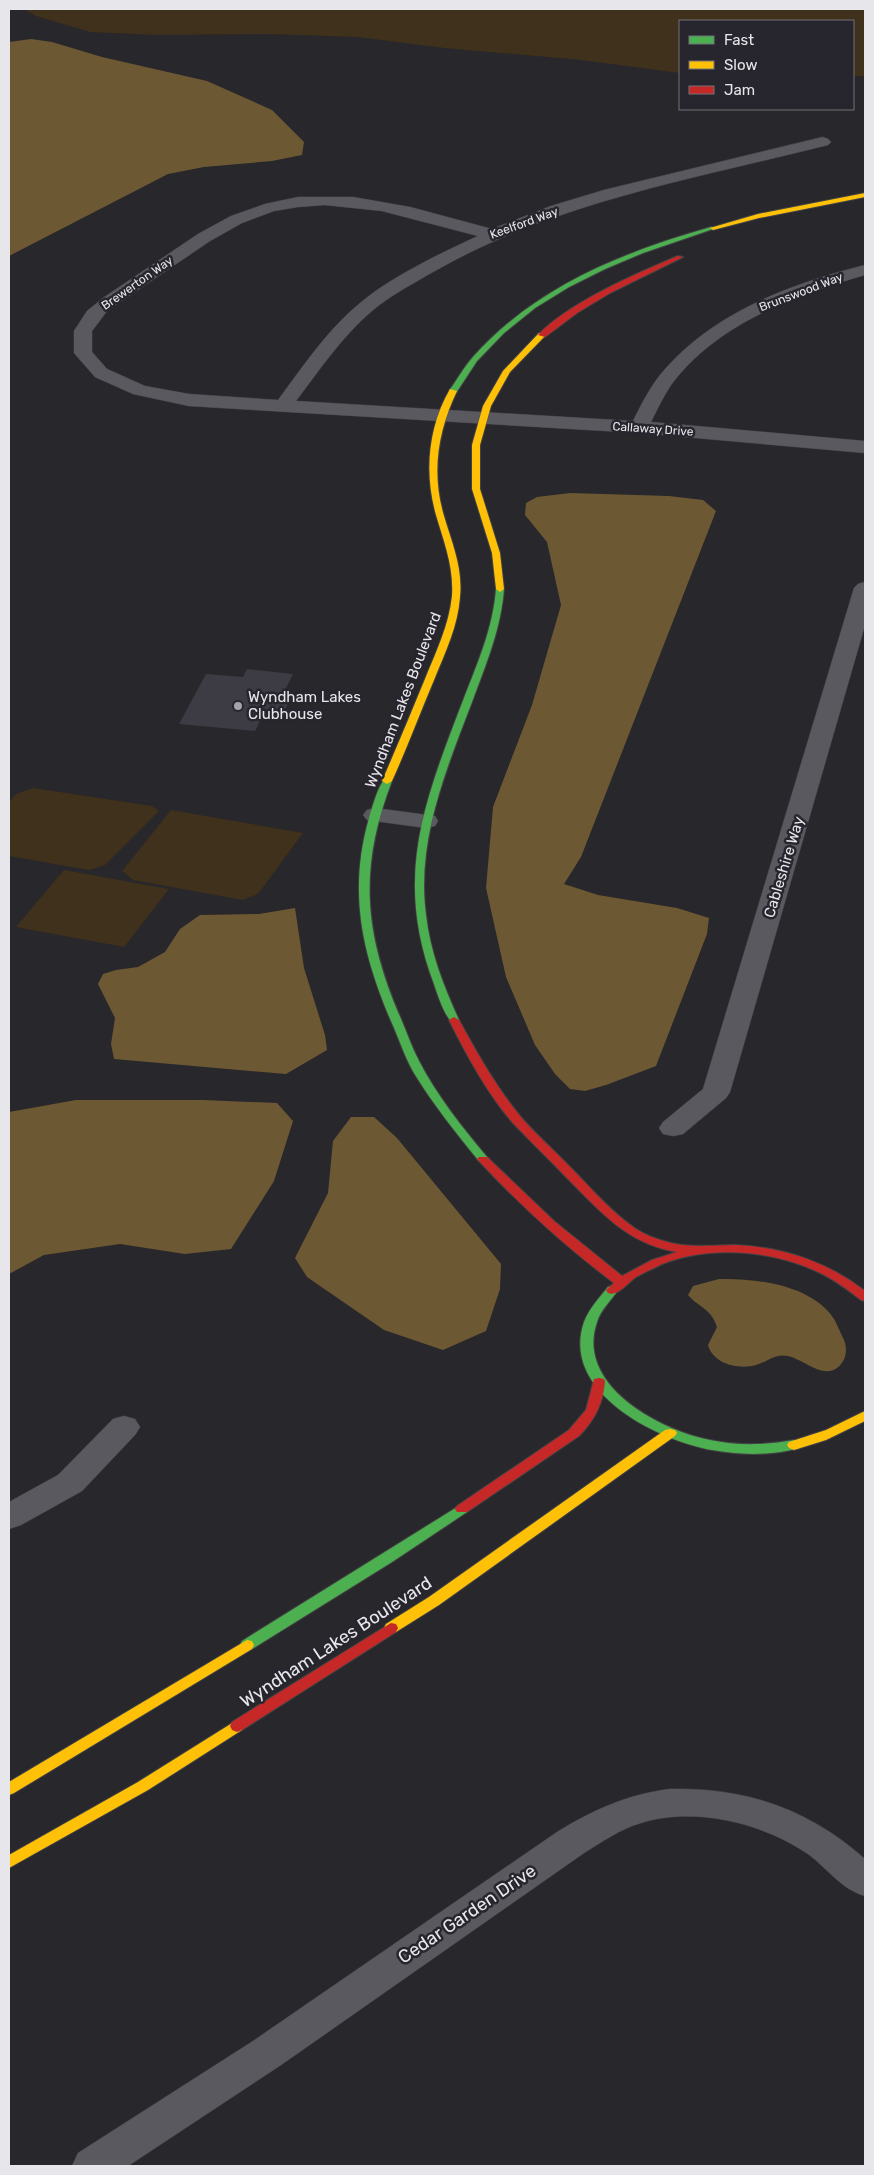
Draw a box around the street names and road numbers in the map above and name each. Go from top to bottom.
street label: Keelford Way [488,204,560,242]
street label: Brewerton Way [99,253,176,313]
street label: Brunswood Way [757,269,845,314]
street label: Callaway Drive [612,419,694,439]
street label: Wyndham Lakes Boulevard [361,610,445,790]
street label: Cableshire Way [760,814,808,920]
street label: Wyndham Lakes Boulevard [236,1572,436,1712]
street label: Cedar Garden Drive [394,1860,540,1968]

